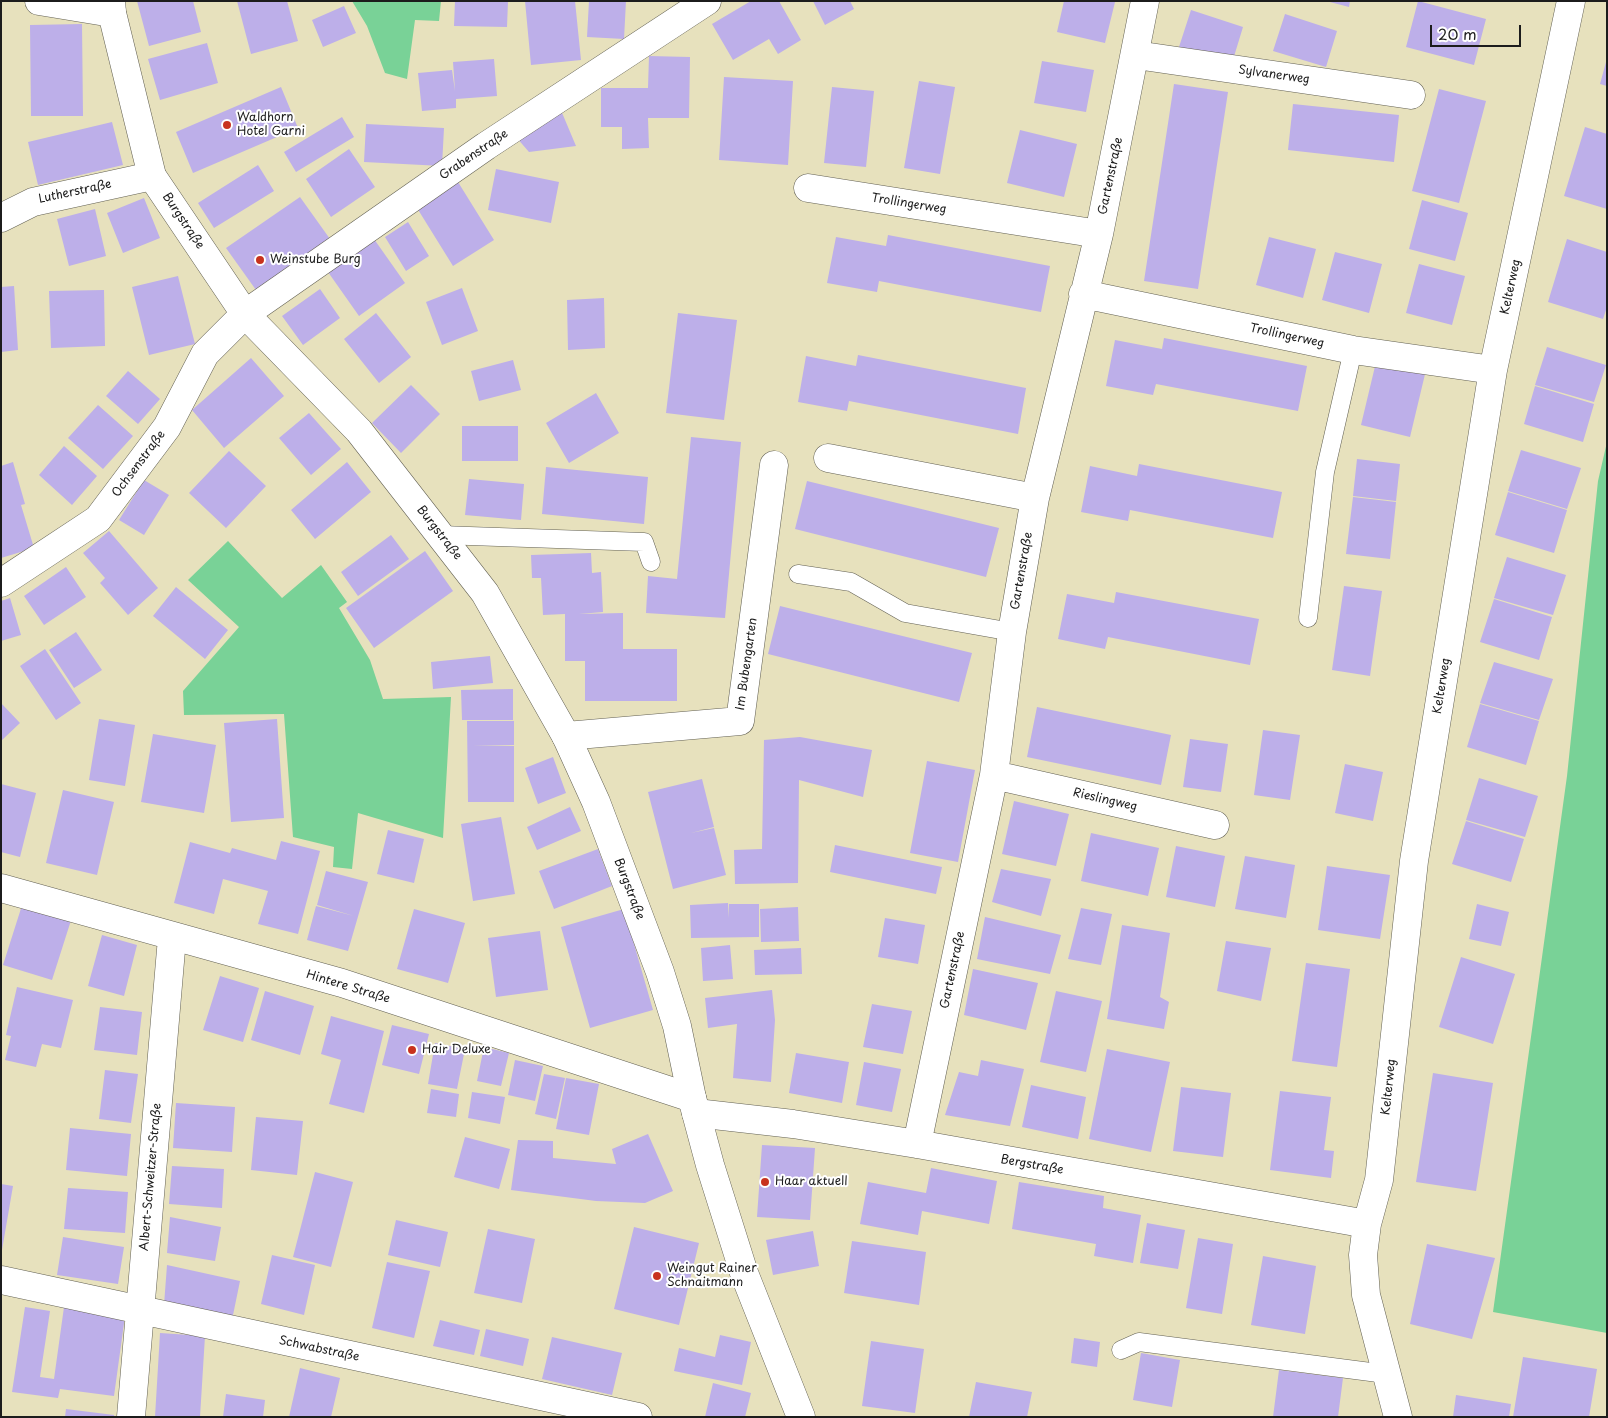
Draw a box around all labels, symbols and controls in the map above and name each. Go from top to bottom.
scale bar [1433,15,1524,47]
text: 20 m [1438,22,1477,45]
street label: Sylvanerweg [1237,63,1311,87]
place label: Waldhorn Hotel Garni [237,111,305,139]
marker: Waldhorn Hotel Garni [221,119,233,131]
street label: Grabenstraße [437,127,511,183]
street label: Gartenstraße [1096,136,1126,216]
street label: Lutherstraße [37,177,113,207]
street label: Burgstraße [159,190,207,252]
street label: Trollingerweg [870,191,948,217]
place label: Weinstube Burg [270,253,361,267]
marker: Weinstube Burg [254,254,266,266]
street label: Kelterweg [1498,258,1524,316]
street label: Trollingerweg [1248,321,1326,351]
street label: Ochsenstraße [109,428,169,500]
street label: Burgstraße [413,503,465,563]
street label: Gartenstraße [1008,531,1036,611]
street label: Im Bubengarten [733,617,761,711]
street label: Kelterweg [1430,657,1454,715]
street label: Rieslingweg [1071,786,1139,814]
street label: Burgstraße [611,856,647,922]
street label: Gartenstraße [938,930,968,1010]
street label: Hintere Straße [304,967,392,1007]
place label: Hair Deluxe [422,1043,491,1057]
marker: Hair Deluxe [406,1044,418,1056]
street label: Kelterweg [1379,1058,1399,1116]
street label: Albert-Schweitzer-Straße [137,1102,165,1252]
street label: Bergstraße [999,1152,1065,1178]
place label: Haar aktuell [775,1175,848,1189]
marker: Haar aktuell [759,1176,771,1188]
place label: Weingut Rainer Schnaitmann [667,1262,757,1290]
marker: Weingut Rainer Schnaitmann [651,1270,663,1282]
street label: Schwabstraße [277,1333,361,1365]

